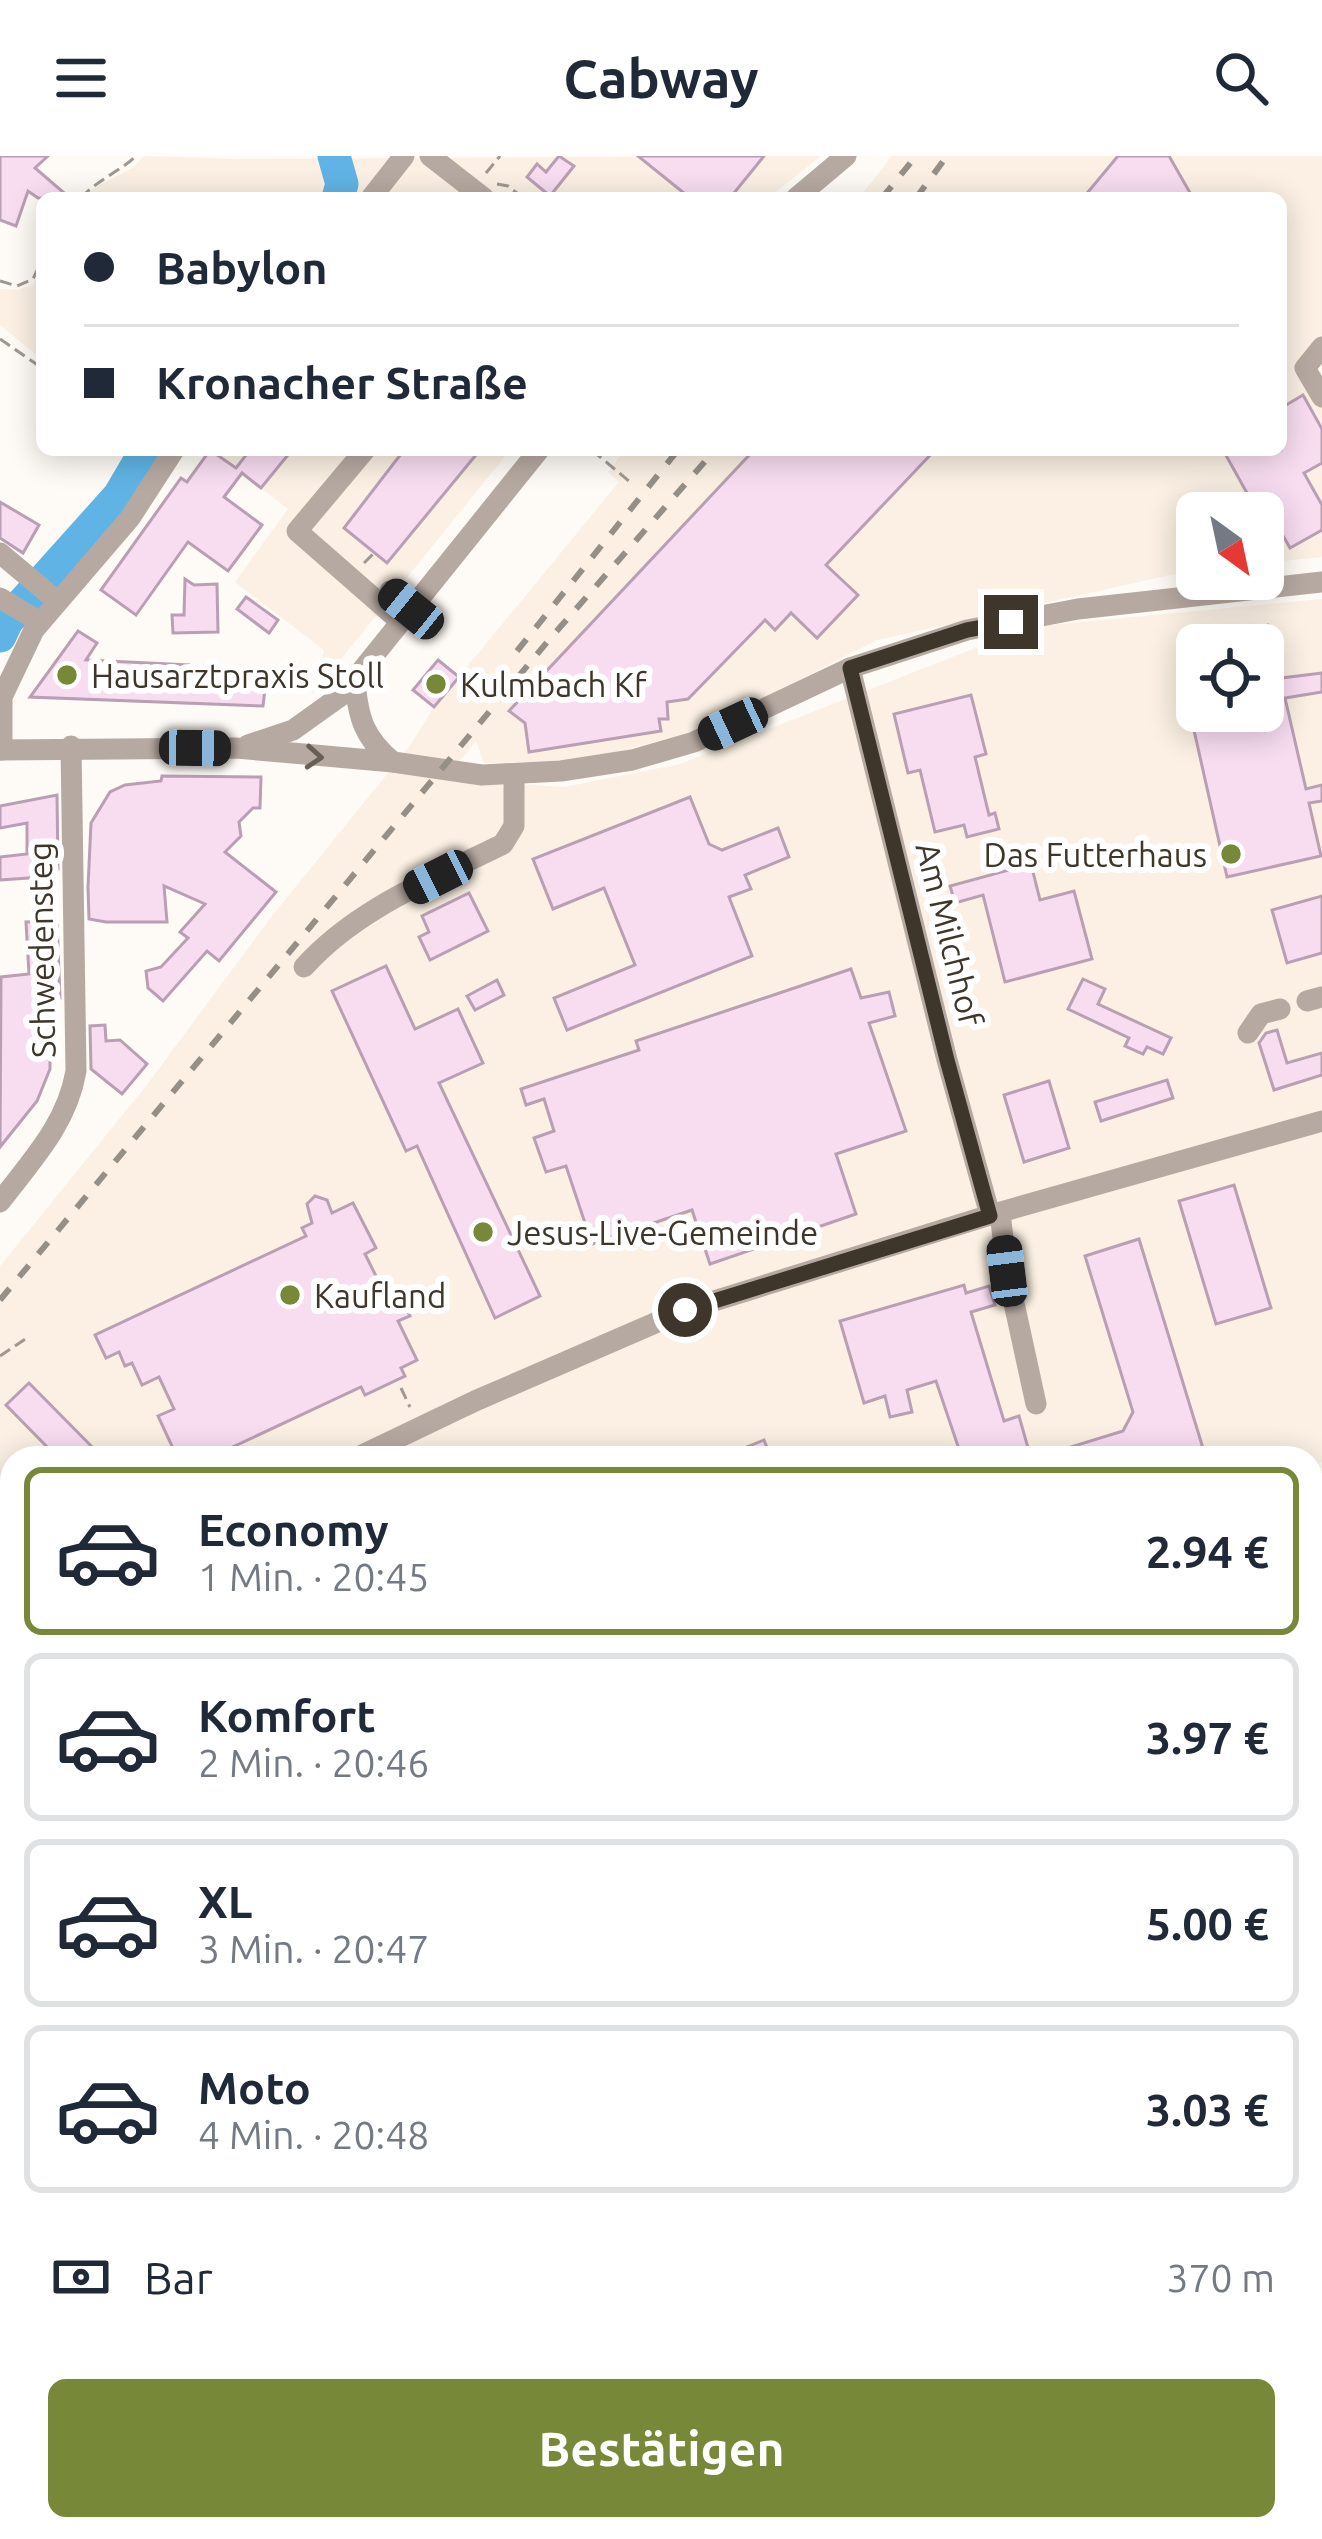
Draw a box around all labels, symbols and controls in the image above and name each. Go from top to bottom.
icon: menu [48,45,114,111]
icon: search [1208,45,1274,111]
text: Cabway [563,48,759,108]
text: Babylon [156,242,328,293]
text: Kronacher Straße [156,357,528,408]
north arrow [1176,492,1284,600]
map controls [1176,492,1284,732]
car [372,572,450,646]
route end [984,595,1038,649]
button: locate [1176,624,1284,732]
place label: Hausarztpraxis Stoll [91,657,384,694]
marker: Hausarztpraxis Stoll [54,662,80,688]
place label: Kulmbach Kf [460,666,647,703]
marker: Kulmbach Kf [423,671,449,697]
car [693,692,773,756]
car [159,729,231,767]
one-way arrow [305,744,324,770]
place label: Das Futterhaus [984,836,1207,873]
street label: Am Milchhof [909,838,991,1030]
marker: Das Futterhaus [1218,841,1244,867]
street label: Schwedensteg [21,842,61,1058]
car [398,845,478,909]
place label: Jesus-Live-Gemeinde [507,1214,818,1251]
marker: Jesus-Live-Gemeinde [470,1219,496,1245]
car [985,1233,1029,1309]
place label: Kaufland [314,1277,446,1314]
marker: Kaufland [277,1282,303,1308]
route start [658,1283,712,1337]
icon: car [54,1497,162,1605]
text: Economy [198,1504,389,1555]
text: 2.94 € [1146,1526,1269,1577]
text: 1 Min. · 20:45 [198,1555,429,1598]
icon: car [54,1683,162,1791]
text: Komfort [198,1690,376,1741]
text: 3.97 € [1146,1712,1269,1763]
text: 2 Min. · 20:46 [198,1741,429,1784]
icon: car [54,1869,162,1977]
text: XL [198,1876,252,1927]
text: 5.00 € [1146,1898,1269,1949]
text: 3 Min. · 20:47 [198,1927,429,1970]
icon: car [54,2055,162,2163]
text: Moto [198,2062,311,2113]
text: 3.03 € [1146,2084,1269,2135]
text: 4 Min. · 20:48 [198,2113,429,2156]
icon: cash [48,2244,114,2310]
text: Bar [144,2252,213,2303]
text: 370 m [1166,2256,1275,2299]
button: Bestätigen [48,2379,1275,2517]

